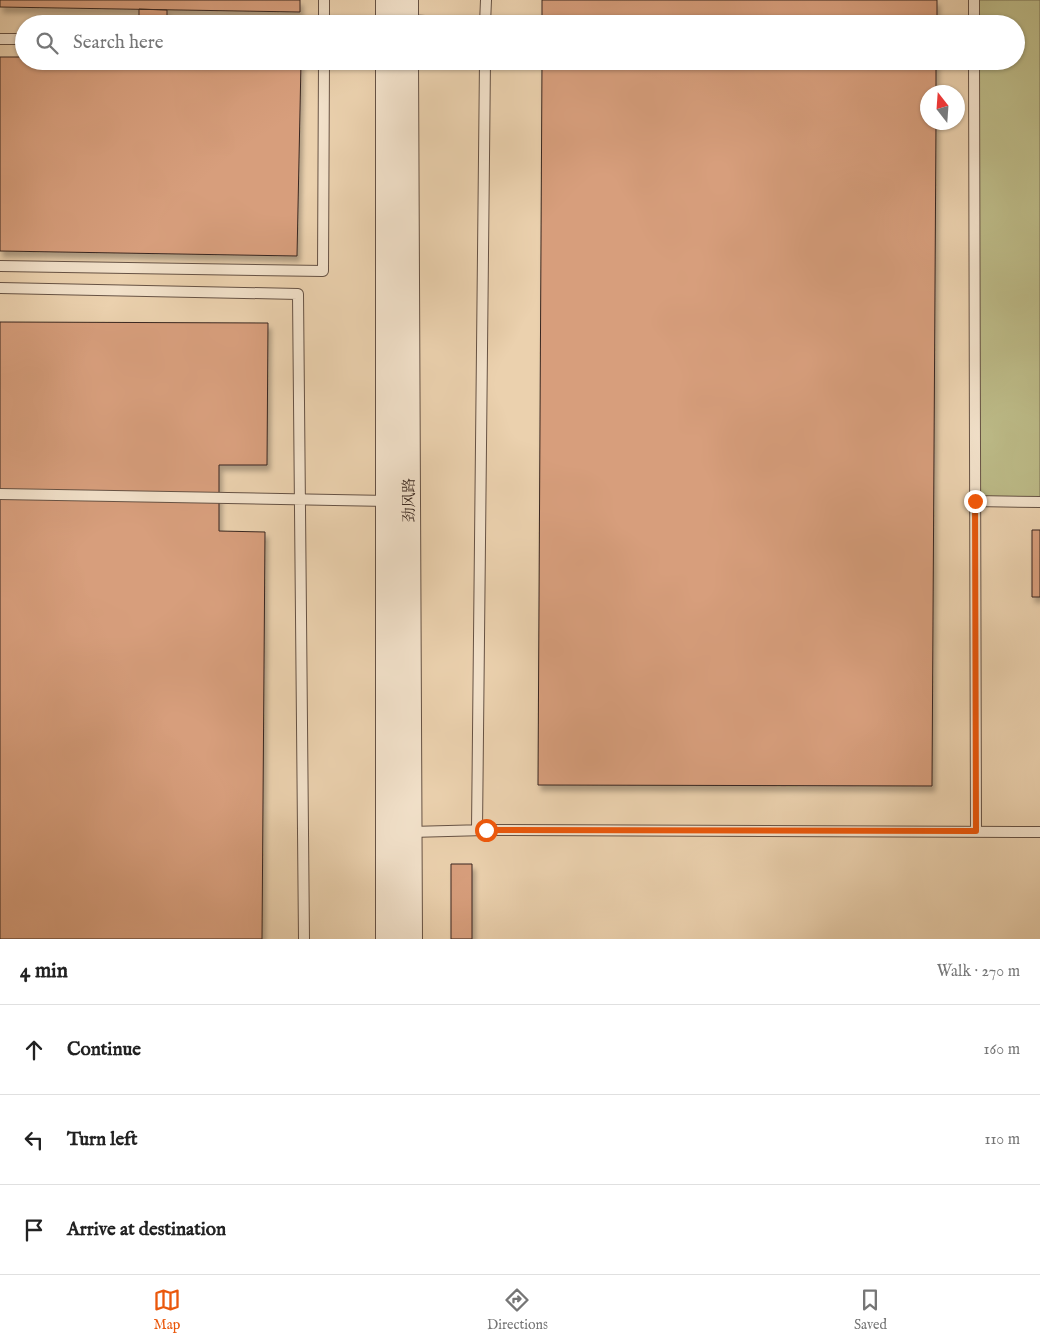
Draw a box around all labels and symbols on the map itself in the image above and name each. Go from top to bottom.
north arrow [920,85,965,130]
street label: 劲风路 [400,477,419,523]
route end [964,490,987,513]
route start [475,819,498,842]

